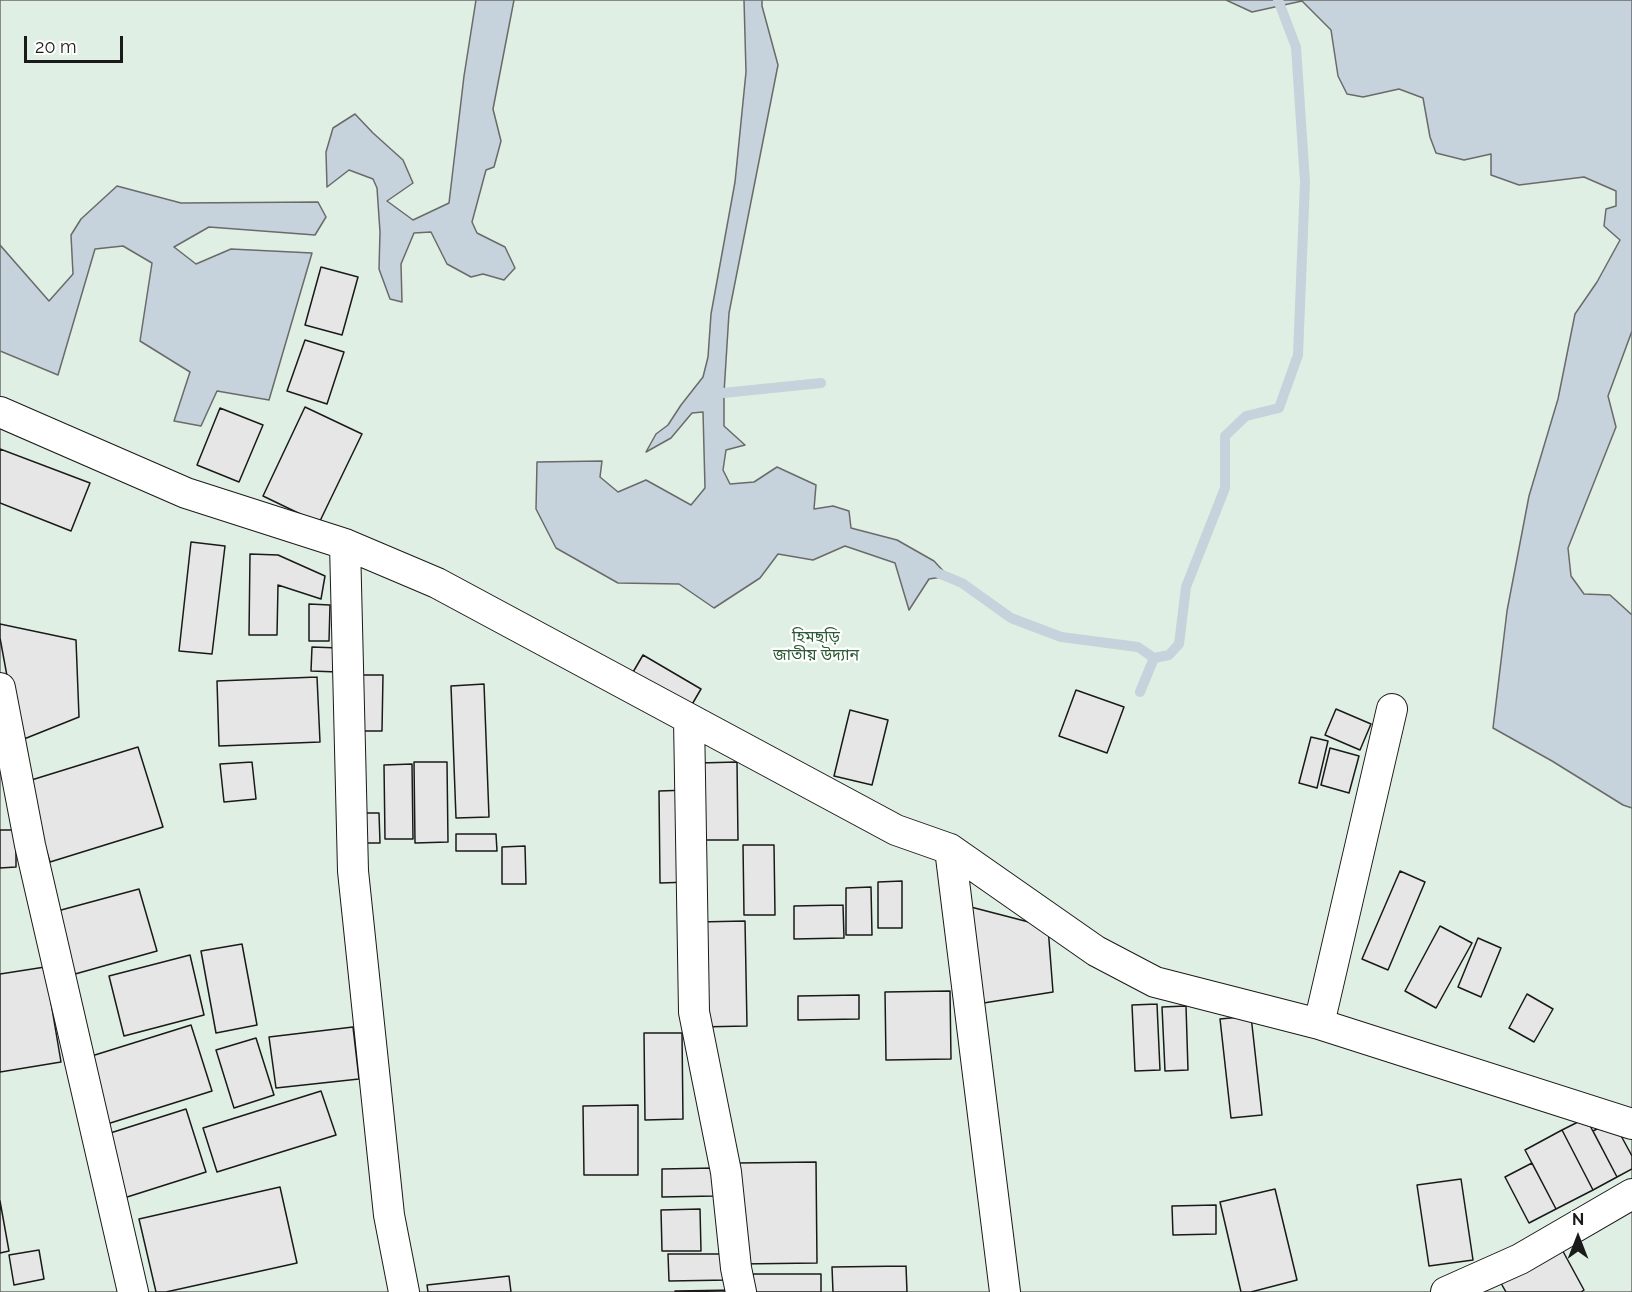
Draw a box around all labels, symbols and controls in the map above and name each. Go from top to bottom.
scale bar [27,24,126,62]
text: 20 m [35,36,77,57]
park label: হিমছড়ি জাতীয় উদ্যান [773,627,859,665]
north arrow [1548,1208,1608,1268]
text: N [1572,1210,1584,1229]

